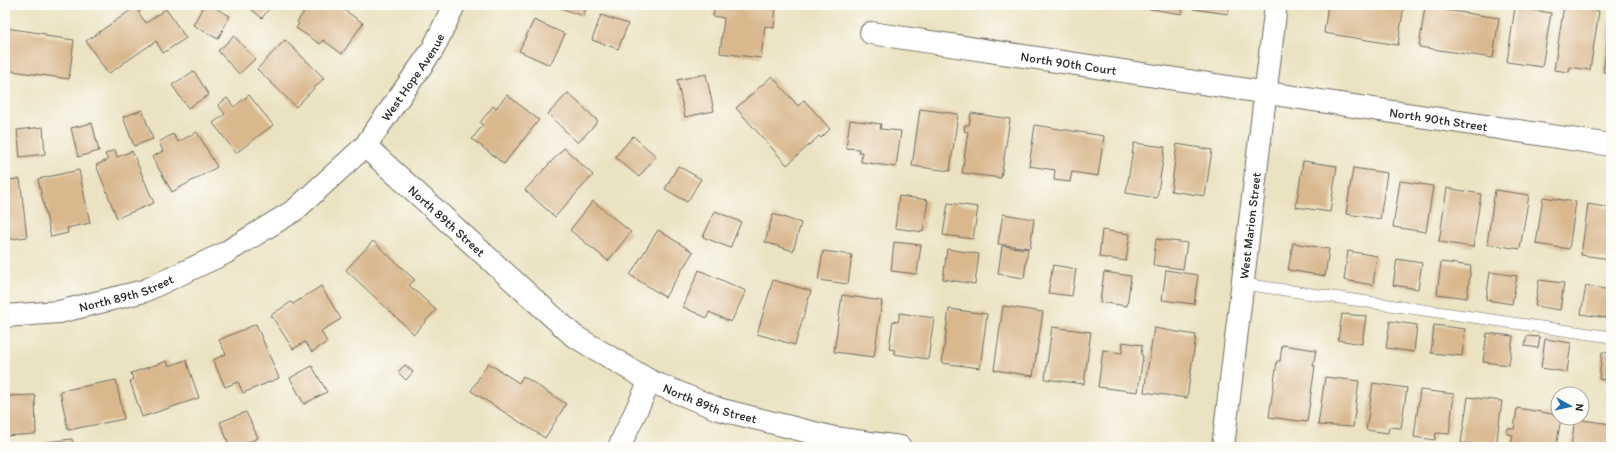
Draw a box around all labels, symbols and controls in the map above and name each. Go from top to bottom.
street label: West Hope Avenue [378,31,447,124]
street label: North 90th Court [1020,49,1118,78]
street label: North 90th Street [1388,105,1489,134]
street label: West Marion Street [1236,171,1264,280]
street label: North 89th Street [405,182,488,260]
street label: North 89th Street [77,271,176,315]
street label: North 89th Street [661,380,759,426]
north arrow [1550,386,1590,426]
text: N [1572,403,1586,412]

